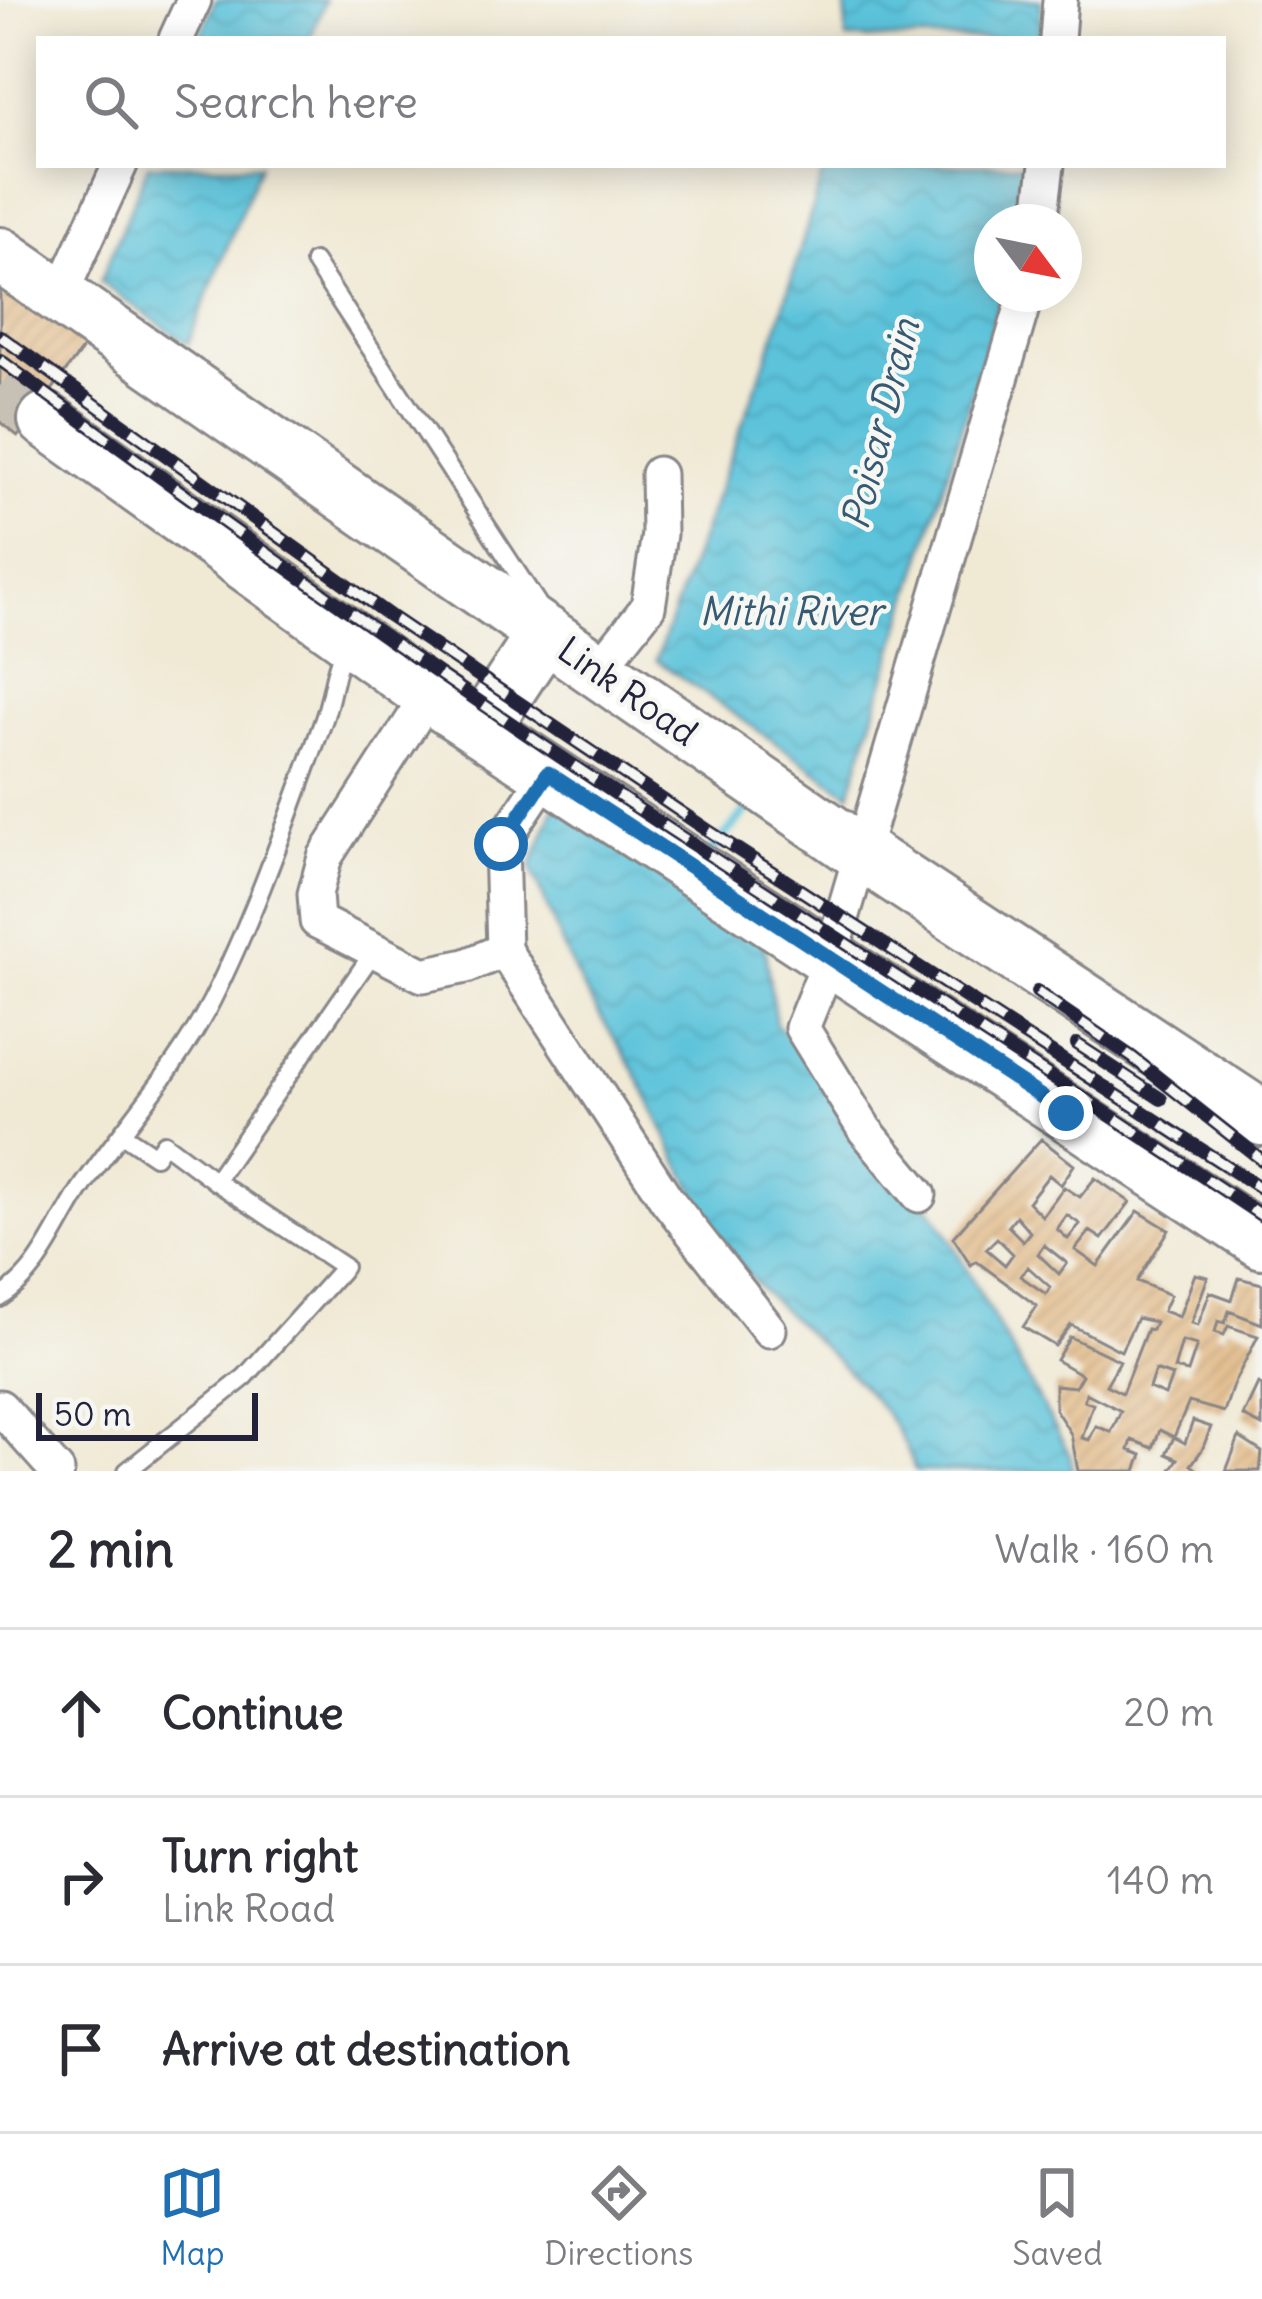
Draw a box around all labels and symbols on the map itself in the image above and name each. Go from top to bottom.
north arrow [974,204,1082,312]
water label: Poisar Drain [831,312,931,534]
water label: Mithi River [699,587,887,636]
street label: Link Road [549,627,706,756]
route start [474,817,528,871]
route end [1039,1086,1093,1140]
scale bar [36,1387,258,1440]

